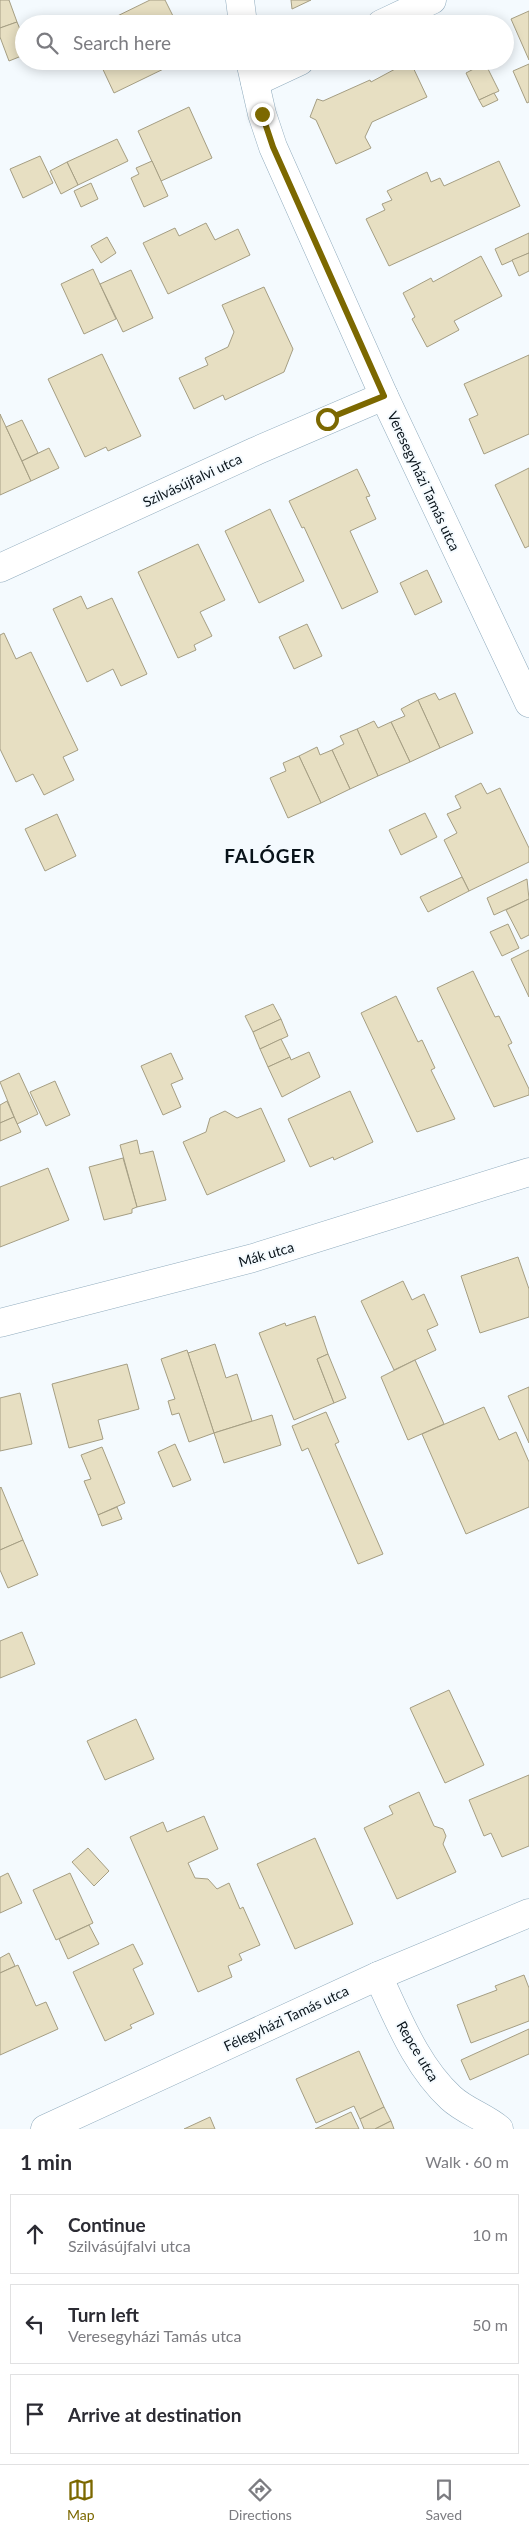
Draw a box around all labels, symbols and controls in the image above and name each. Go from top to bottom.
search box [15,15,514,70]
icon: search [33,29,61,57]
text: Search here [73,31,171,54]
route end [251,103,274,126]
route start [316,408,339,431]
street label: Veresegyházi Tamás utca [384,409,464,553]
street label: Szilvásújfalvi utca [140,450,244,510]
district label: FALÓGER [224,844,316,867]
street label: Mák utca [236,1238,296,1270]
street label: Félegyházi Tamás utca [221,1982,351,2054]
street label: Repce utca [393,2018,443,2084]
text: 1 min [20,2149,72,2174]
text: Walk · 60 m [425,2152,509,2171]
text: Continue [68,2213,146,2236]
icon: ahead [21,2220,49,2248]
text: 10 m [472,2225,508,2244]
text: Szilvásújfalvi utca [68,2236,191,2255]
text: Turn left [68,2303,139,2326]
icon: left [21,2310,49,2338]
text: 50 m [472,2315,508,2334]
text: Veresegyházi Tamás utca [68,2326,241,2345]
icon: arrive [21,2400,49,2428]
text: Arrive at destination [68,2403,241,2426]
tab: Map [67,2476,95,2523]
tab: Directions [229,2476,292,2523]
tab: Saved [426,2476,462,2523]

